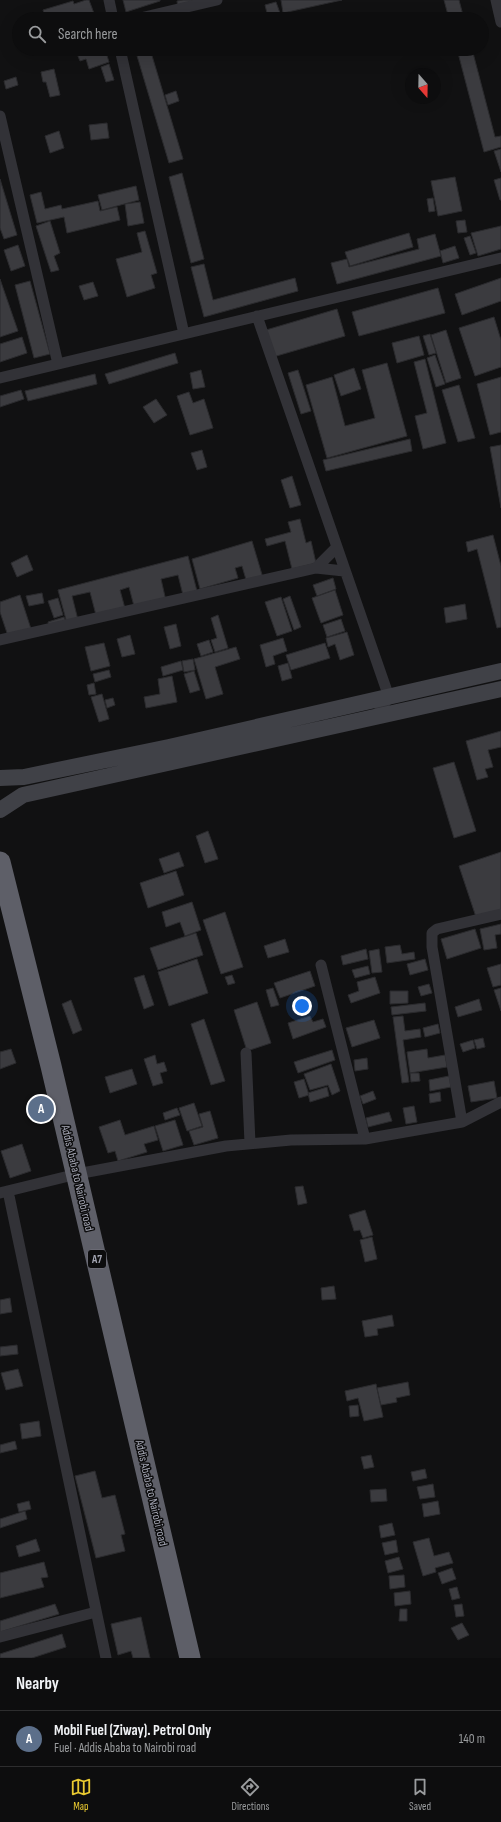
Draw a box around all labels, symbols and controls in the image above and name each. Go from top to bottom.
search box [12,12,489,56]
icon: search [26,23,48,45]
text: Search here [58,25,118,44]
north arrow [405,68,441,104]
your location [292,996,312,1016]
pin: A [28,1094,54,1124]
street label: Addis Ababa to Nairobi road [57,1123,96,1232]
road number: A7 [88,1250,106,1268]
street label: Addis Ababa to Nairobi road [131,1438,170,1547]
text: Nearby [16,1674,59,1694]
text: Mobil Fuel (Ziway). Petrol Only [54,1721,211,1740]
text: A [26,1731,32,1747]
text: 140 m [459,1731,485,1747]
text: Fuel · Addis Ababa to Nairobi road [54,1740,196,1756]
tab: Map [70,1776,92,1813]
tab: Directions [232,1776,269,1813]
tab: Saved [409,1776,431,1813]

